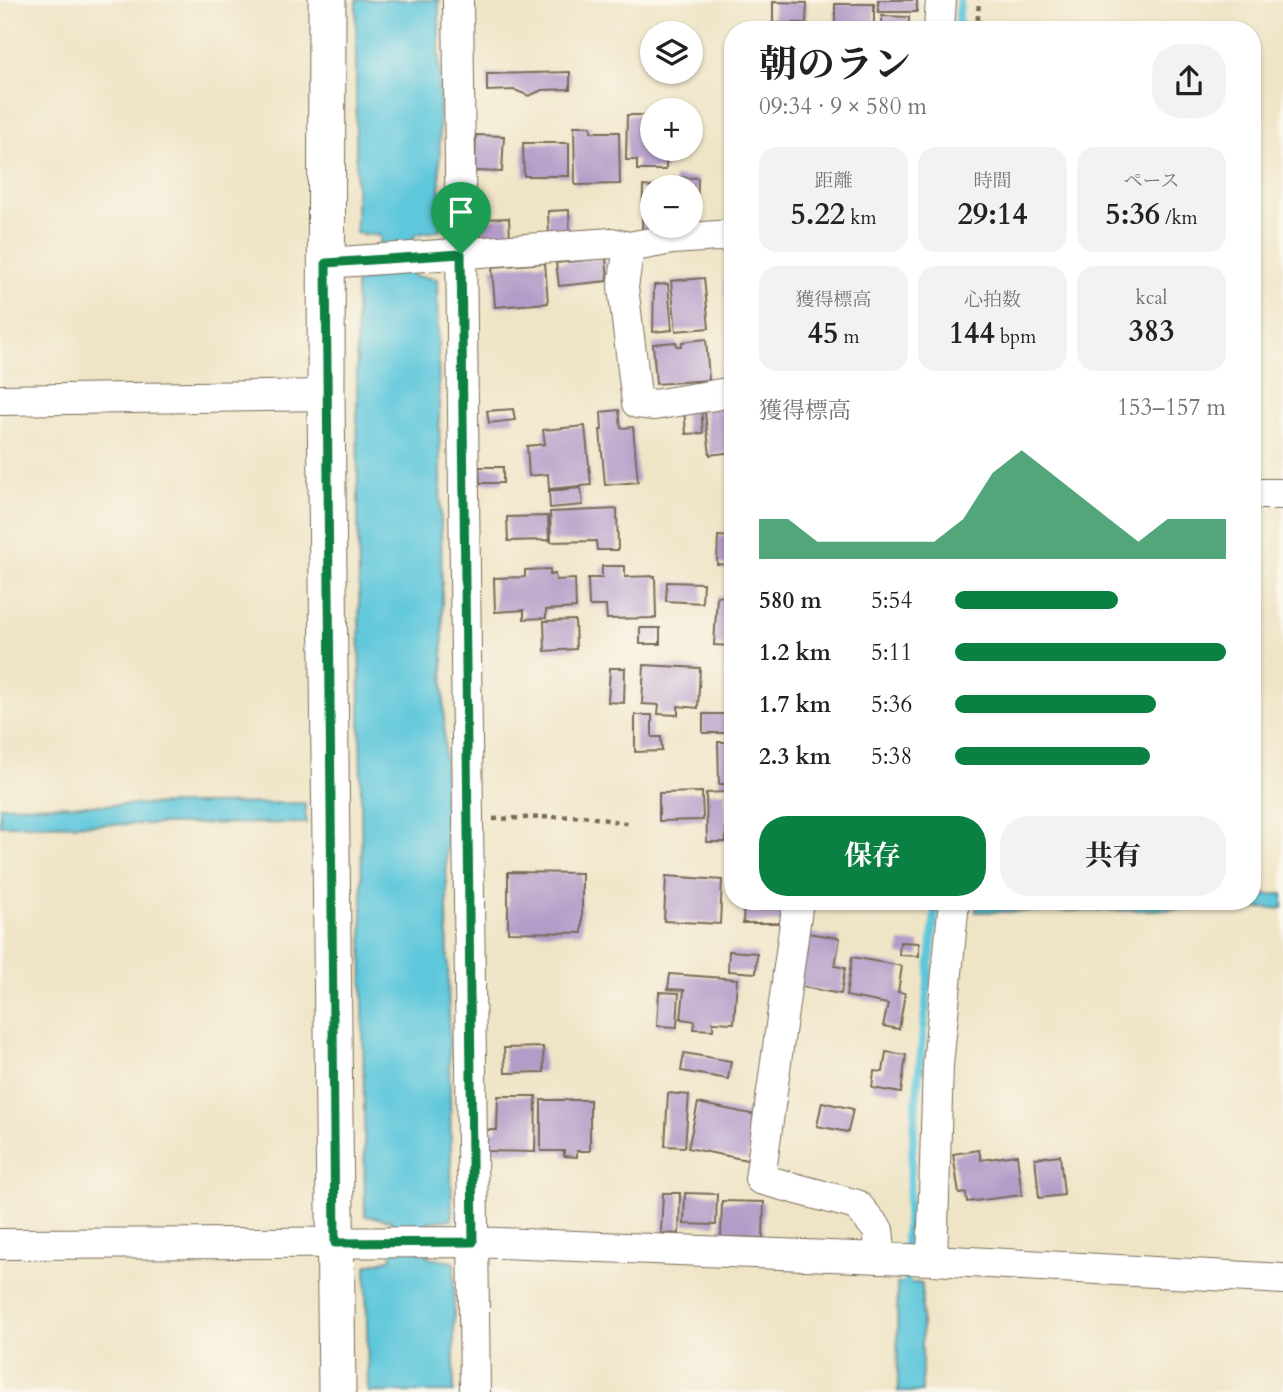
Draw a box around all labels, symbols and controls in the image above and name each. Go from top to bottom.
map controls [640,21,703,238]
button: layers [640,21,703,84]
text: 朝のラン [759,39,911,91]
button: share [1152,44,1226,118]
text: 09:34 · 9 × 580 m [759,91,927,122]
button: + [640,98,703,161]
text: 距離 [814,168,853,194]
text: 時間 [973,168,1012,194]
text: ペース [1123,168,1180,194]
button: − [640,175,703,238]
pin [431,182,491,254]
icon: arrive [442,193,480,231]
text: 5.22 [790,194,845,235]
text: 29:14 [957,194,1028,235]
text: 5:36 [1105,194,1160,235]
text: km [845,205,877,231]
text: /km [1160,205,1198,231]
text: kcal [1136,285,1167,311]
text: 獲得標高 [795,287,872,313]
text: 心拍数 [964,287,1021,313]
text: 383 [1128,311,1175,352]
text: 45 [808,313,838,354]
text: 144 [949,313,995,354]
text: m [838,324,859,350]
text: bpm [995,324,1036,350]
text: 153–157 m [1117,392,1226,423]
text: 獲得標高 [759,395,851,426]
text: 580 m [759,585,822,616]
text: 5:54 [871,585,912,616]
text: 1.2 km [759,637,831,668]
text: 5:11 [871,637,912,668]
text: 1.7 km [759,689,831,720]
text: 5:36 [871,689,912,720]
text: 2.3 km [759,741,831,772]
text: 5:38 [871,741,912,772]
button: 保存 [759,816,986,896]
button: 共有 [1000,816,1226,896]

